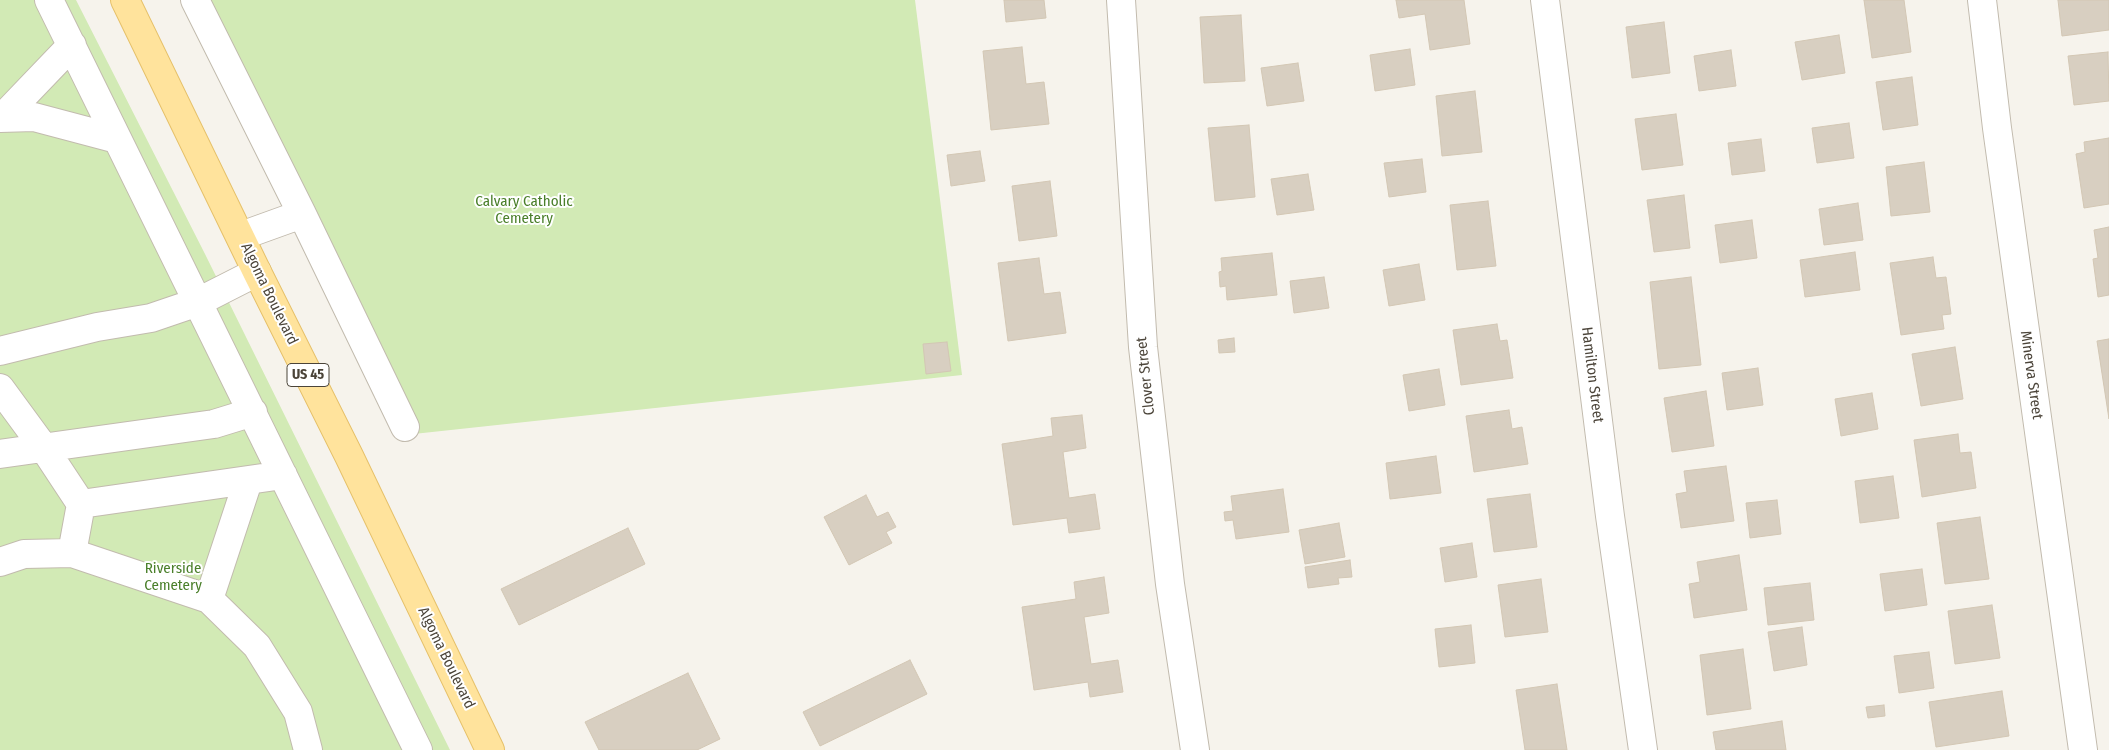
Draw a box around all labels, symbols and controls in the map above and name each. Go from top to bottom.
park label: Calvary Catholic Cemetery [475,193,573,228]
street label: Algoma Boulevard [237,240,301,348]
street label: Hamilton Street [1577,326,1607,424]
street label: Minerva Street [2016,330,2046,420]
street label: Clover Street [1133,336,1159,416]
road number: US 45 [287,364,329,386]
park label: Riverside Cemetery [144,560,202,595]
street label: Algoma Boulevard [414,604,478,712]

